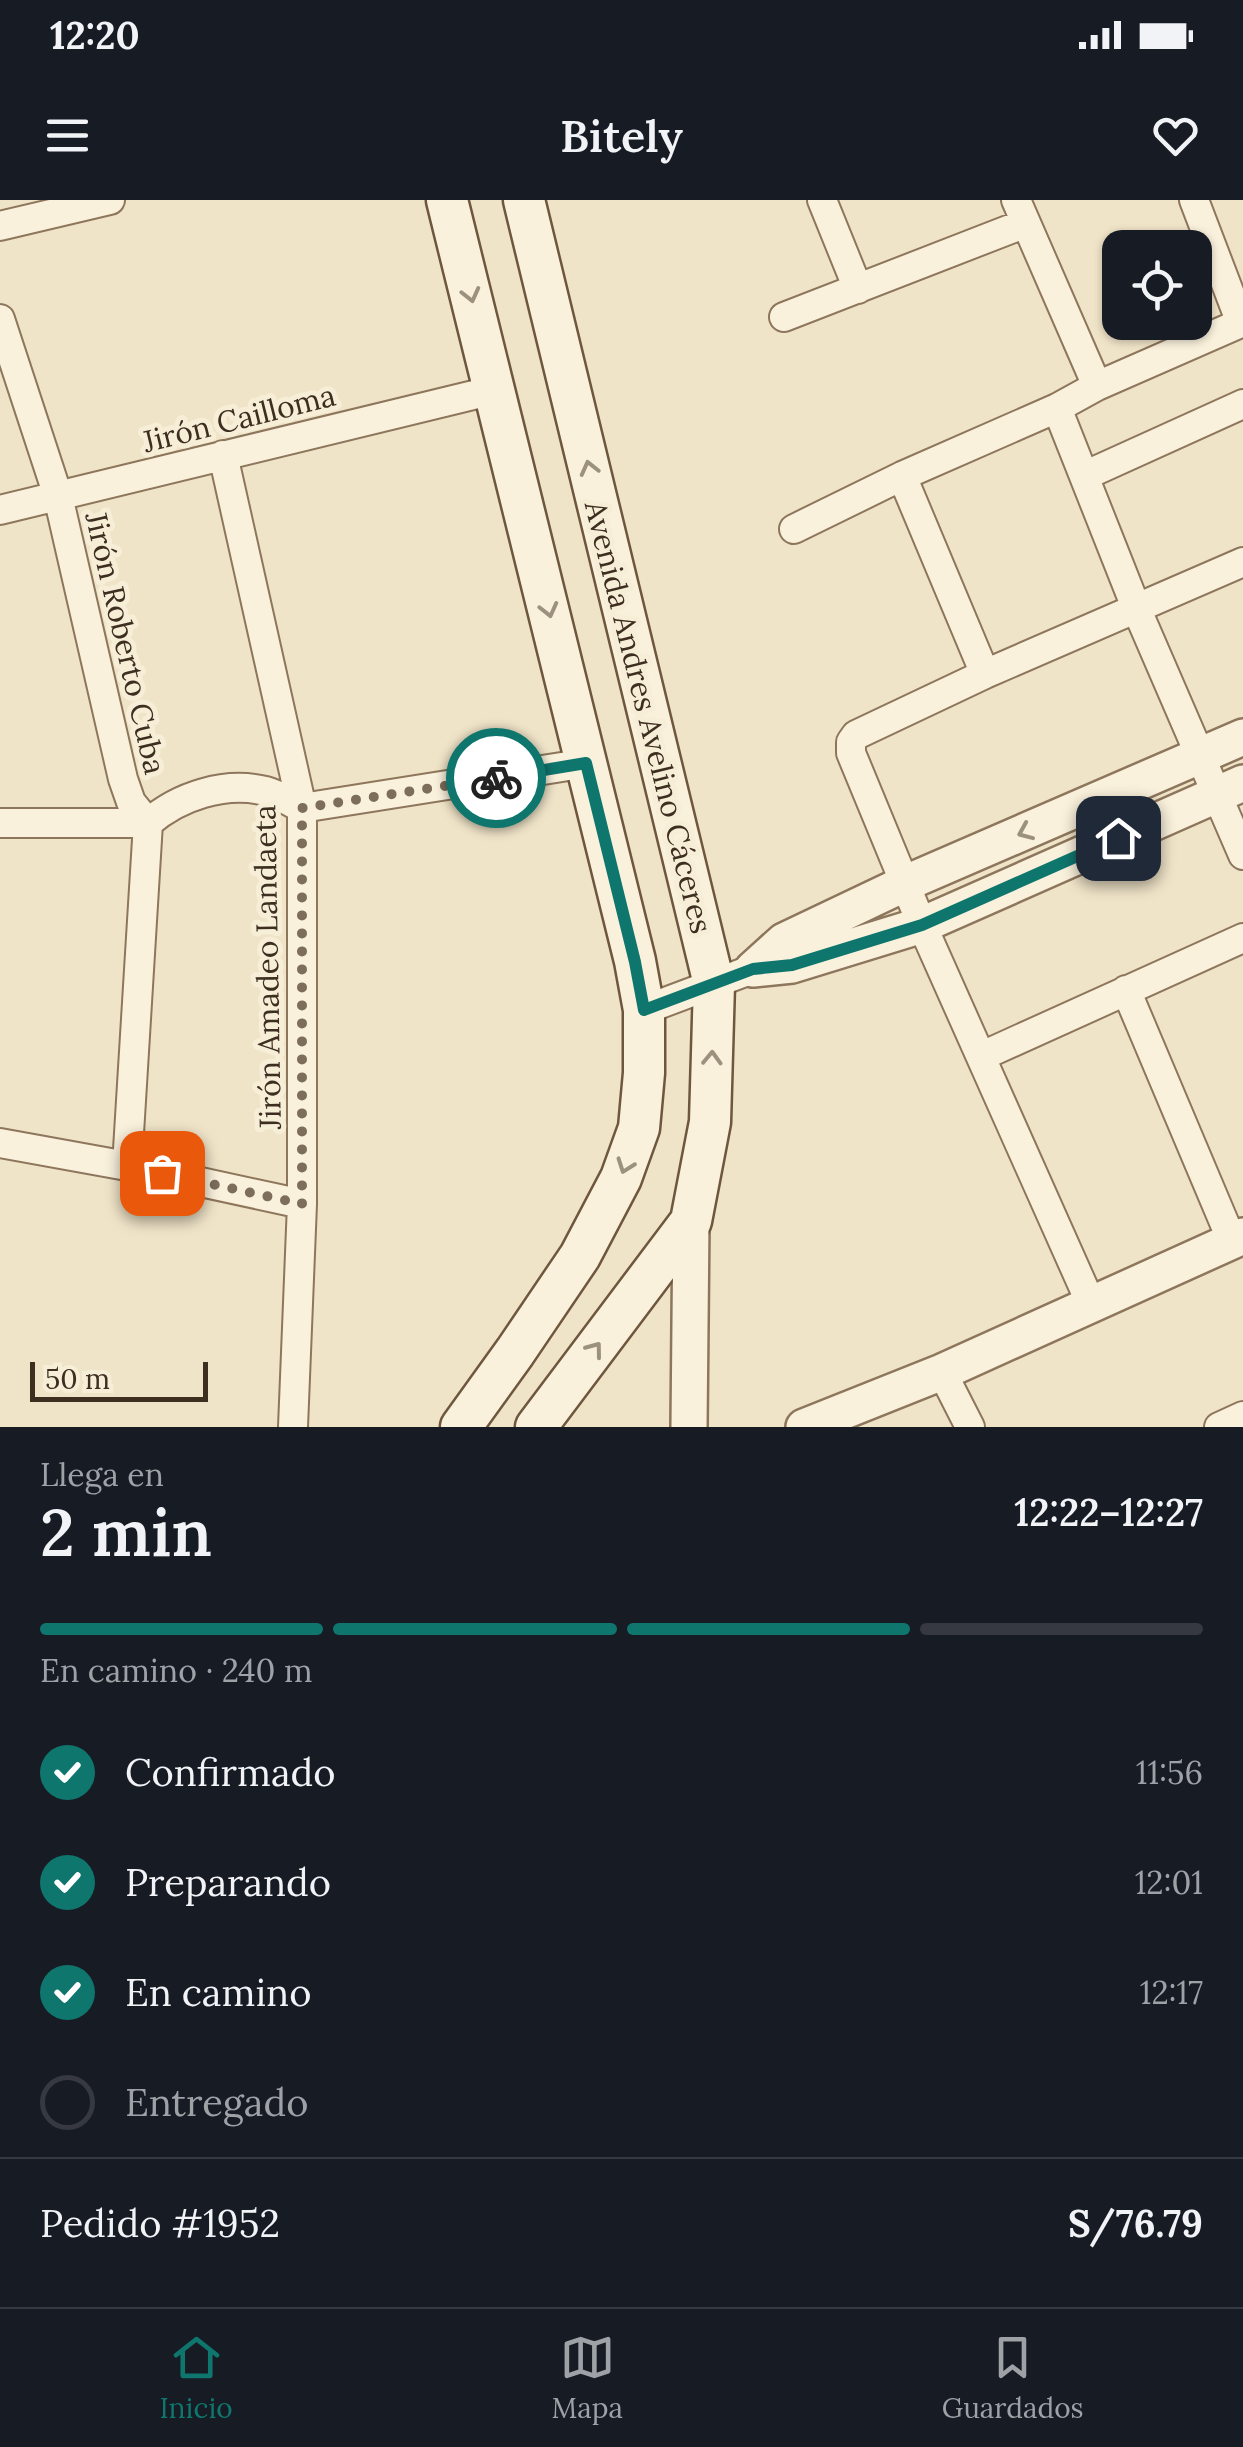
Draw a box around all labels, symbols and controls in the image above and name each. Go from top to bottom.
text: 12:20 [50,11,140,59]
text: Bitely [560,107,683,164]
icon: menu [40,108,95,163]
icon: heart [1148,108,1203,163]
map controls [1102,230,1212,340]
button: locate [1102,230,1212,340]
one-way arrow [459,286,480,303]
street label: Jirón Cailloma [138,376,339,461]
one-way arrow [580,460,601,477]
street label: Avenida Andres Avelino Cáceres [577,496,721,937]
street label: Jirón Roberto Cuba [77,507,175,778]
one-way arrow [537,601,558,618]
courier [446,728,546,828]
icon: bike [469,751,524,806]
pin [1076,796,1161,881]
street label: Jirón Amadeo Landaeta [245,804,289,1131]
icon: home [1091,811,1146,866]
one-way arrow [1017,820,1035,840]
one-way arrow [701,1049,722,1065]
pin [120,1131,205,1216]
icon: bag [135,1146,190,1201]
one-way arrow [616,1157,637,1174]
one-way arrow [583,1342,600,1360]
scale bar [30,1357,208,1402]
text: 50 m [45,1361,110,1397]
text: Llega en [40,1454,164,1495]
text: 12:22–12:27 [1014,1488,1203,1536]
text: 2 min [40,1491,212,1574]
text: En camino · 240 m [40,1650,313,1691]
icon: check [40,1745,95,1800]
text: Confirmado [125,1748,336,1796]
text: 11:56 [1136,1752,1203,1793]
icon: check [40,1855,95,1910]
text: Preparando [125,1858,331,1906]
text: 12:01 [1135,1862,1203,1903]
icon: check [40,1965,95,2020]
text: En camino [125,1968,311,2016]
text: 12:17 [1140,1972,1203,2013]
text: Entregado [125,2078,308,2126]
text: Pedido #1952 [40,2199,280,2247]
text: S/76.79 [1068,2199,1203,2247]
tab: Inicio [159,2330,233,2426]
tab: Mapa [552,2330,623,2426]
tab: Guardados [942,2330,1084,2426]

